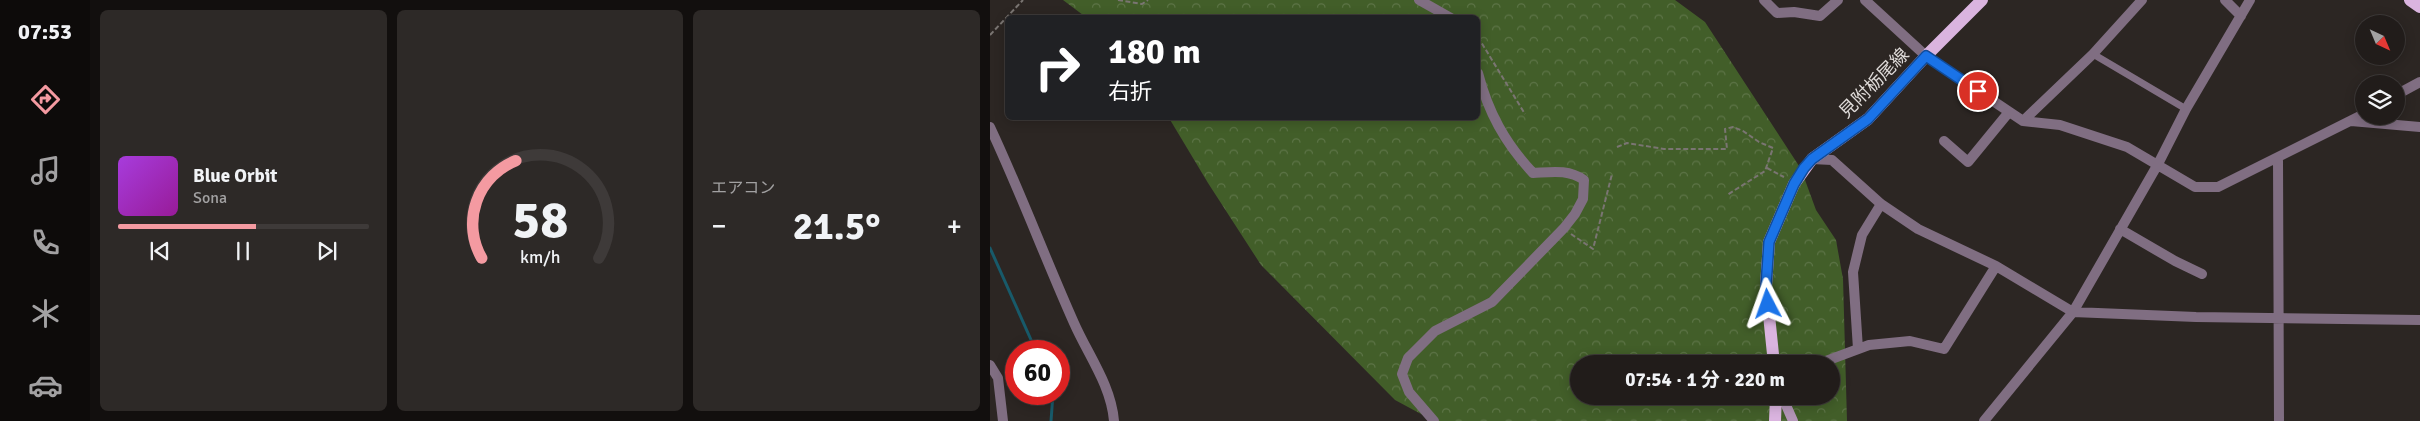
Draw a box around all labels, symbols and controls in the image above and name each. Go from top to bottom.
north arrow [2355,15,2405,65]
map controls [2355,15,2405,125]
text: 07:53 [18,18,72,45]
text: 180 m [1108,30,1201,73]
icon: right [1025,35,1090,100]
street label: 見附栃尾線 [1834,43,1914,123]
pin [1957,70,1999,112]
button: layers [2355,75,2405,125]
icon: arrive [1964,77,1992,105]
text: 右折 [1108,78,1152,105]
icon: directions [28,82,63,117]
icon: music [28,153,63,188]
text: Blue Orbit [193,164,277,188]
text: エアコン [711,178,775,198]
text: Sona [193,188,227,208]
text: 58 [512,188,568,252]
text: 21.5° [793,203,880,250]
text: − [711,209,726,243]
text: + [947,209,962,243]
icon: phone [28,225,63,260]
icon: previous [146,237,174,265]
icon: pause [229,237,257,265]
icon: next [313,237,341,265]
text: km/h [520,246,560,268]
position arrow [1741,277,1793,329]
icon: climate [28,296,63,331]
speed limit sign: 60 [1005,340,1070,405]
icon: car [28,368,63,403]
text: 07:54 · 1 分 · 220 m [1625,368,1785,392]

